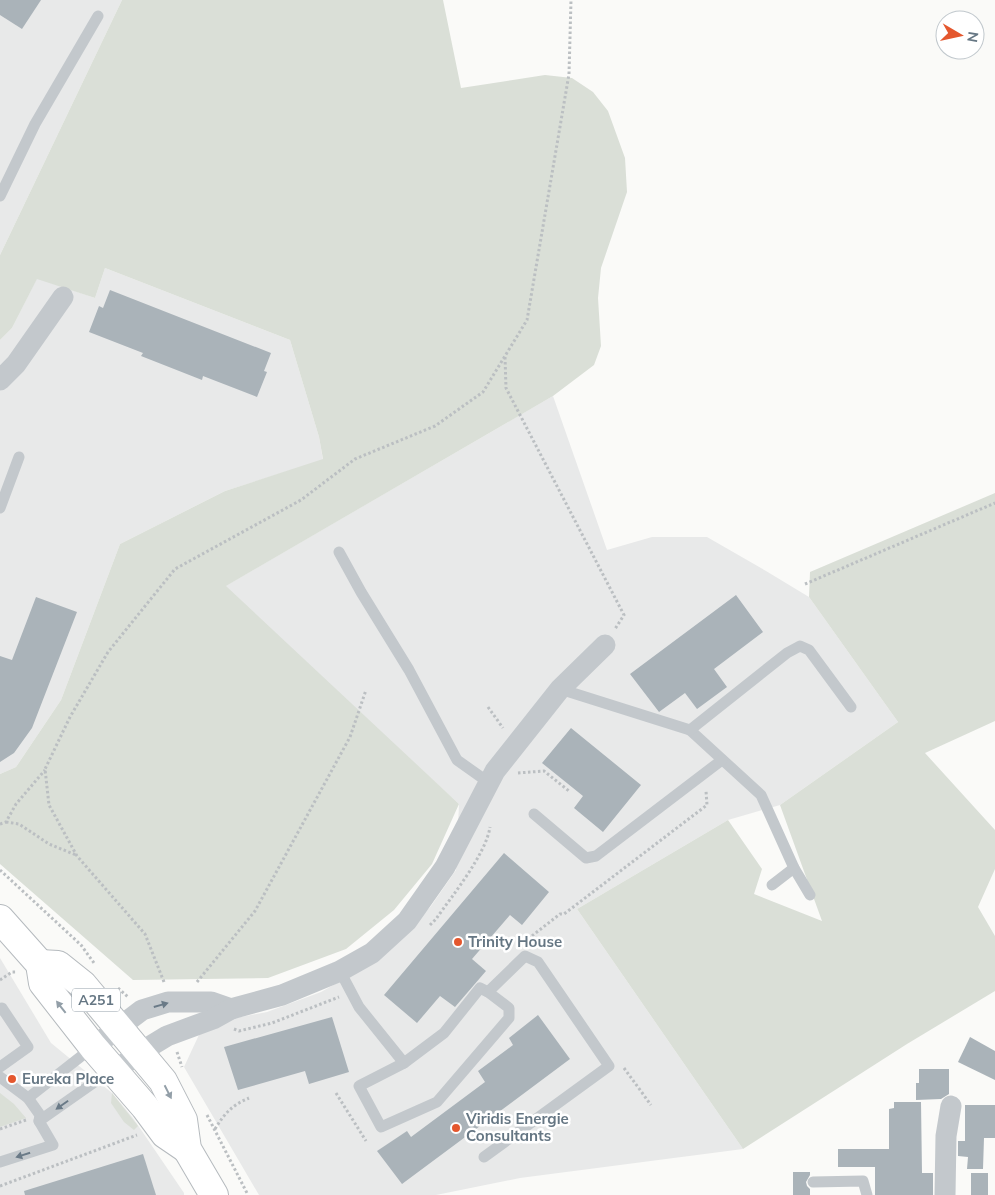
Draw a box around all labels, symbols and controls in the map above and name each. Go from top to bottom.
north arrow [935,10,985,60]
text: N [963,30,983,44]
place label: Trinity House [468,932,562,951]
marker: Trinity House [452,936,464,948]
road number: A251 [72,988,120,1012]
one-way arrow [153,1000,168,1008]
one-way arrow [56,1001,67,1014]
place label: Eureka Place [22,1069,114,1088]
marker: Eureka Place [6,1073,18,1085]
one-way arrow [164,1085,172,1099]
one-way arrow [55,1100,69,1110]
place label: Viridis Energie Consultants [465,1109,569,1145]
marker: Viridis Energie Consultants [450,1122,462,1134]
one-way arrow [16,1151,31,1159]

